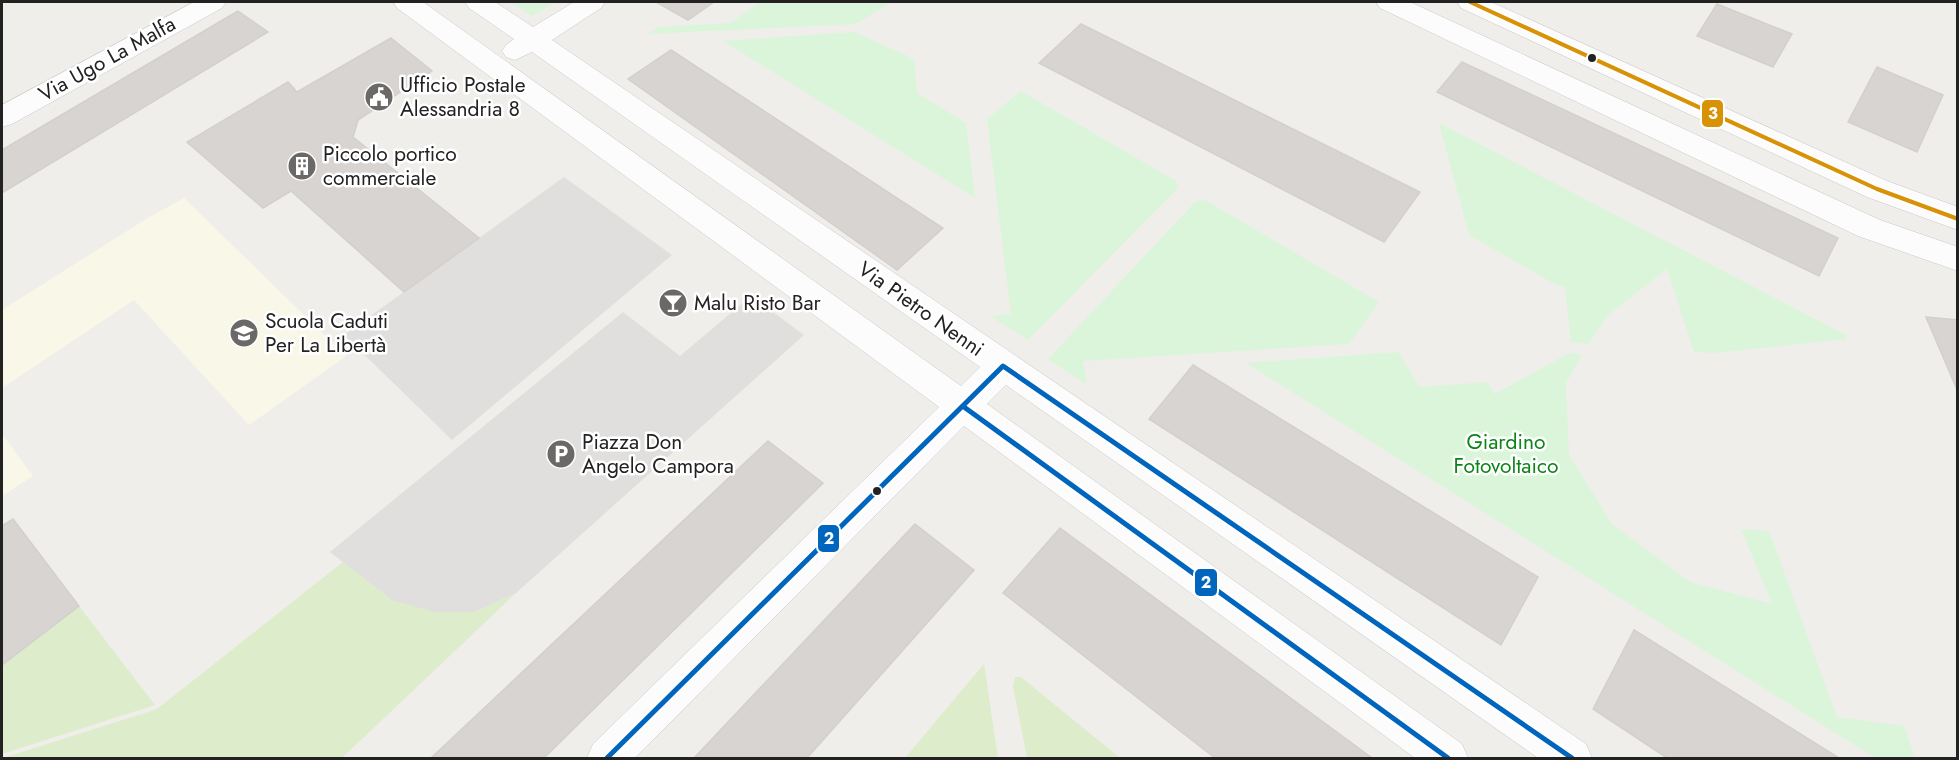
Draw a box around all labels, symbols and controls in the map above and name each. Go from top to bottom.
street label: Via Ugo La Malfa [33,9,181,109]
unlabelled marker [1586,52,1598,64]
place label: Ufficio Postale Alessandria 8 [400,70,526,124]
public building icon: Ufficio Postale Alessandria 8 [363,81,395,113]
line badge: 3 [1701,99,1724,128]
text: 3 [1708,102,1718,125]
place label: Piccolo portico commerciale [323,139,457,193]
building icon: Piccolo portico commerciale [286,150,318,182]
street label: Via Pietro Nenni [852,254,990,364]
bar icon: Malu Risto Bar [657,287,689,319]
place label: Malu Risto Bar [694,288,822,318]
place label: Scuola Caduti Per La Libertà [265,306,388,360]
school or university icon: Scuola Caduti Per La Libertà [228,317,260,349]
place label: Piazza Don Angelo Campora [582,427,734,481]
park label: Giardino Fotovoltaico [1454,427,1558,481]
parking icon: Piazza Don Angelo Campora [545,438,577,470]
unlabelled marker [871,485,883,497]
line badge: 2 [817,524,840,553]
text: 2 [824,527,834,550]
line badge: 2 [1194,568,1218,597]
text: 2 [1201,571,1211,594]

